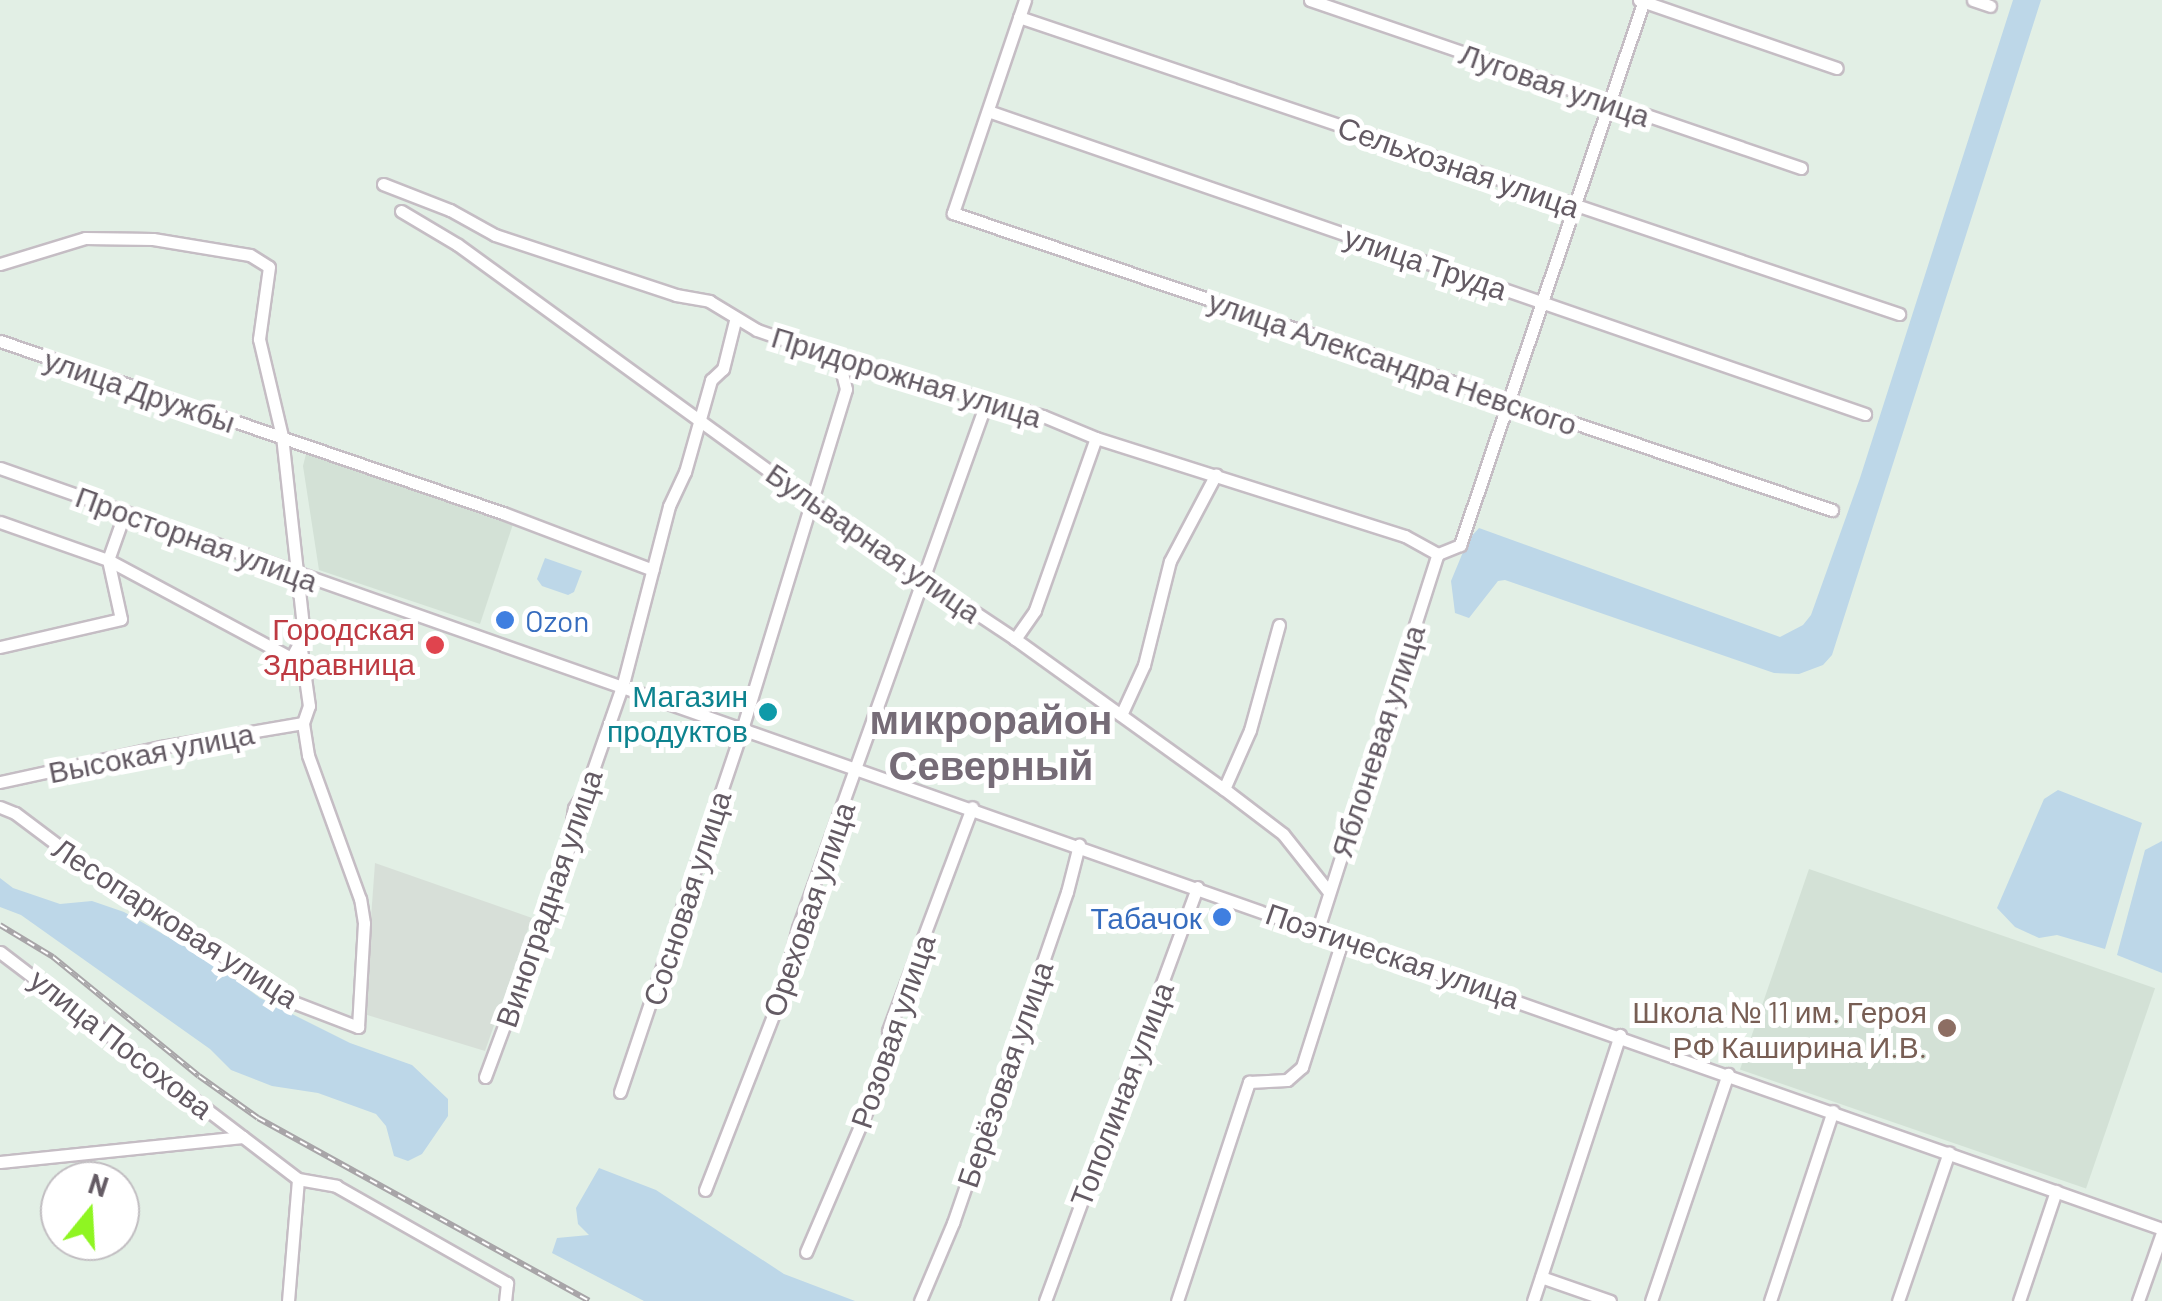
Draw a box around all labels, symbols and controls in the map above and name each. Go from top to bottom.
street label: Луговая улица [1455,35,1655,133]
street label: Сельхозная улица [1333,108,1585,224]
street label: улица Труда [1340,217,1512,307]
street label: улица Александра Невского [1204,282,1582,442]
street label: Придорожная улица [768,318,1046,434]
street label: улица Дружбы [40,340,240,440]
street label: Бульварная улица [760,455,988,629]
street label: Просторная улица [71,478,323,598]
place label: Ozon [525,602,590,638]
marker: Ozon [494,609,516,631]
place label: Городская Здравница [263,610,415,680]
street label: Яблоневая улица [1322,620,1432,862]
marker: Городская Здравница [424,634,446,656]
place label: Магазин продуктов [607,677,748,748]
district label: микрорайон Северный [870,694,1112,788]
marker: Магазин продуктов [757,701,779,723]
street label: Высокая улица [45,714,257,790]
street label: Виноградная улица [487,765,609,1031]
street label: Сосновая улица [634,786,738,1010]
street label: Ореховая улица [754,797,862,1021]
street label: Лесопарковая улица [47,829,305,1015]
street label: Поэтическая улица [1261,895,1525,1015]
place label: Табачок [1090,899,1202,935]
marker: Табачок [1211,906,1233,928]
street label: Розовая улица [842,930,942,1132]
street label: Берёзовая улица [948,956,1060,1192]
street label: улица Посохова [23,960,221,1126]
street label: Тополиная улица [1062,977,1180,1211]
place label: Школа № 11 им. Героя РФ Каширина И.В. [1632,993,1927,1064]
marker: Школа № 11 им. Героя РФ Каширина И.В. [1936,1017,1958,1039]
north arrow [40,1161,140,1261]
text: N [85,1165,113,1203]

